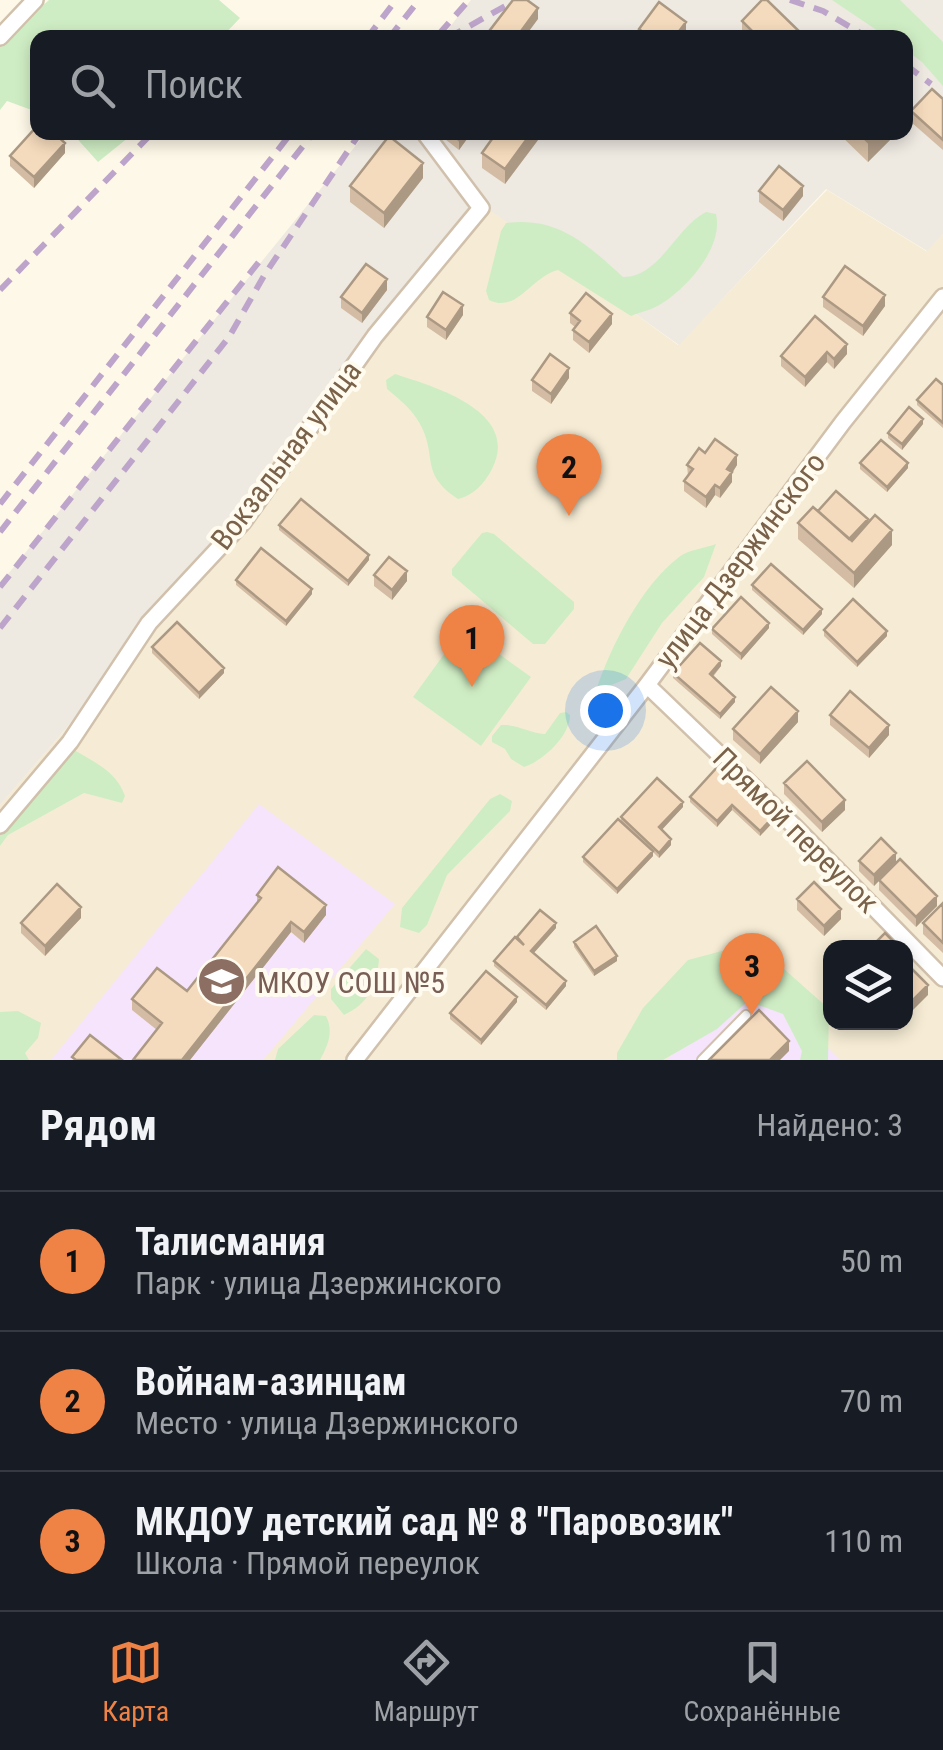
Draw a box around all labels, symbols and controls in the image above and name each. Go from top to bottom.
search box [30,30,913,140]
icon: search [65,58,120,113]
text: Поиск [145,63,243,107]
street label: Вокзальная улица [204,354,368,556]
pin: 2 [536,434,602,516]
street label: улица Дзержинского [648,445,832,675]
pin: 1 [440,604,504,687]
your location [580,685,631,736]
street label: Прямой переулок [706,740,886,920]
pin: 3 [720,932,784,1015]
map controls [823,940,913,1030]
button: layers [823,940,913,1030]
school or university icon: МКОУ СОШ №5 [196,956,248,1008]
place label: МКОУ СОШ №5 [257,965,445,1000]
text: Рядом [40,1101,157,1150]
text: Найдено: 3 [756,1106,903,1144]
text: Талисмания [135,1220,326,1264]
text: 1 [64,1242,81,1280]
text: 50 m [840,1242,903,1280]
text: Парк · улица Дзержинского [135,1264,502,1302]
text: Войнам-азинцам [135,1360,407,1404]
text: 2 [64,1382,81,1420]
text: 70 m [840,1382,903,1420]
text: Место · улица Дзержинского [135,1404,519,1442]
text: МКДОУ детский сад № 8 "Паровозик" [135,1500,733,1544]
text: 3 [64,1522,81,1560]
text: 110 m [824,1522,903,1560]
text: Школа · Прямой переулок [135,1544,480,1582]
tab: Карта [102,1635,169,1728]
tab: Маршрут [374,1635,479,1728]
tab: Сохранённые [684,1635,841,1728]

